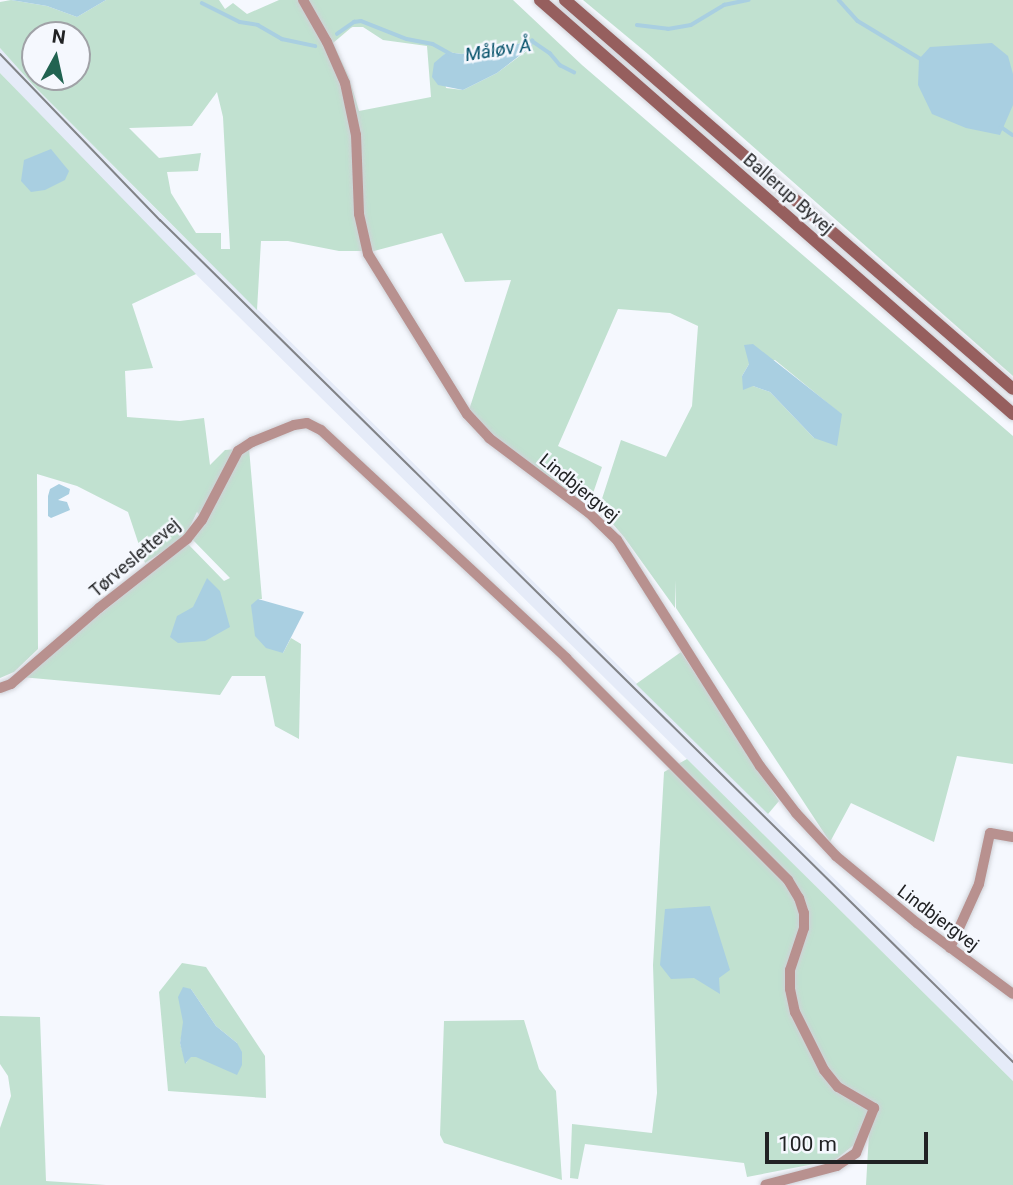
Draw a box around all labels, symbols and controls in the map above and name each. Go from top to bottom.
north arrow [21,21,91,91]
text: N [50,24,67,49]
water label: Måløv Å [463,34,533,66]
street label: Ballerup Byvej [739,149,837,239]
street label: Lindbjergvej [535,449,623,527]
street label: Tørveslettevej [85,514,185,602]
street label: Lindbjergvej [893,880,983,956]
scale bar [768,1118,931,1162]
text: 100 m [778,1132,837,1156]

